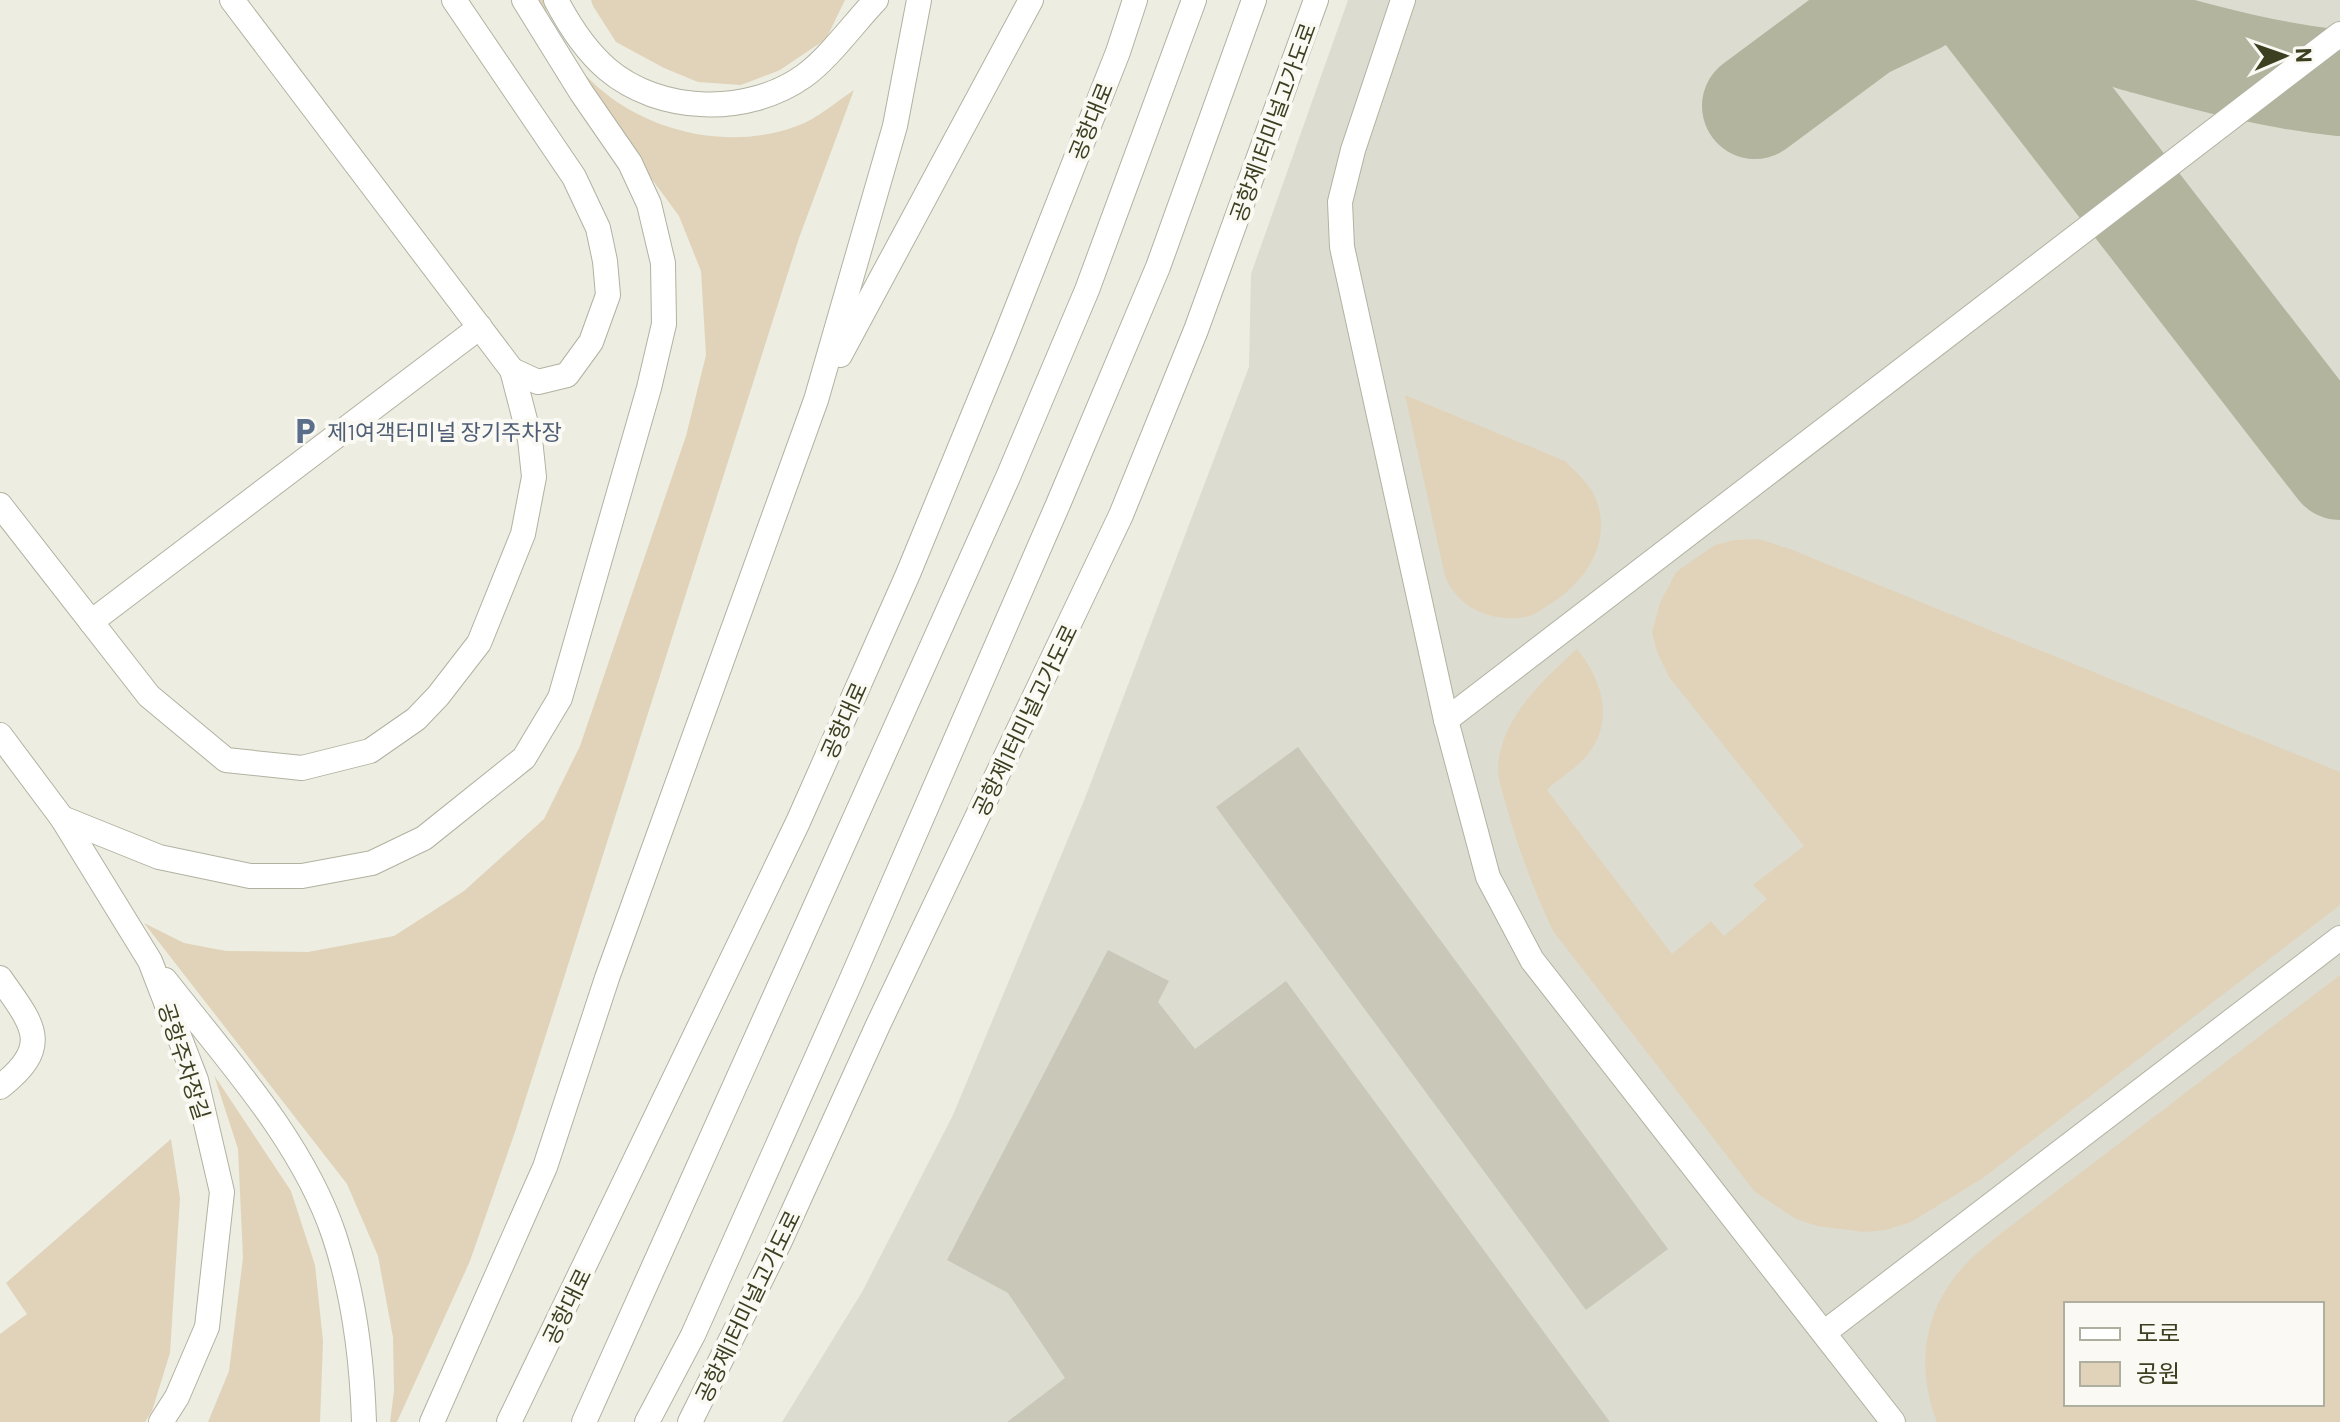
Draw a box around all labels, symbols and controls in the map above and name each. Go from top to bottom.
north arrow [2244,16,2324,96]
street label: 공항제1터미널고가도로 [1224,19,1320,225]
text: N [2292,47,2318,63]
street label: 공항대로 [1063,79,1117,163]
parking icon: 제1여객터미널 장기주차장 [290,416,320,446]
place label: 제1여객터미널 장기주차장 [327,418,562,444]
street label: 공항제1터미널고가도로 [966,620,1082,820]
street label: 공항대로 [815,678,871,762]
street label: 공항주차장길 [154,999,216,1123]
street label: 공항제1터미널고가도로 [689,1206,805,1406]
street label: 공항대로 [537,1264,595,1348]
legend [2064,1302,2324,1406]
text: 도로 [2136,1318,2180,1347]
text: 공원 [2136,1358,2180,1387]

